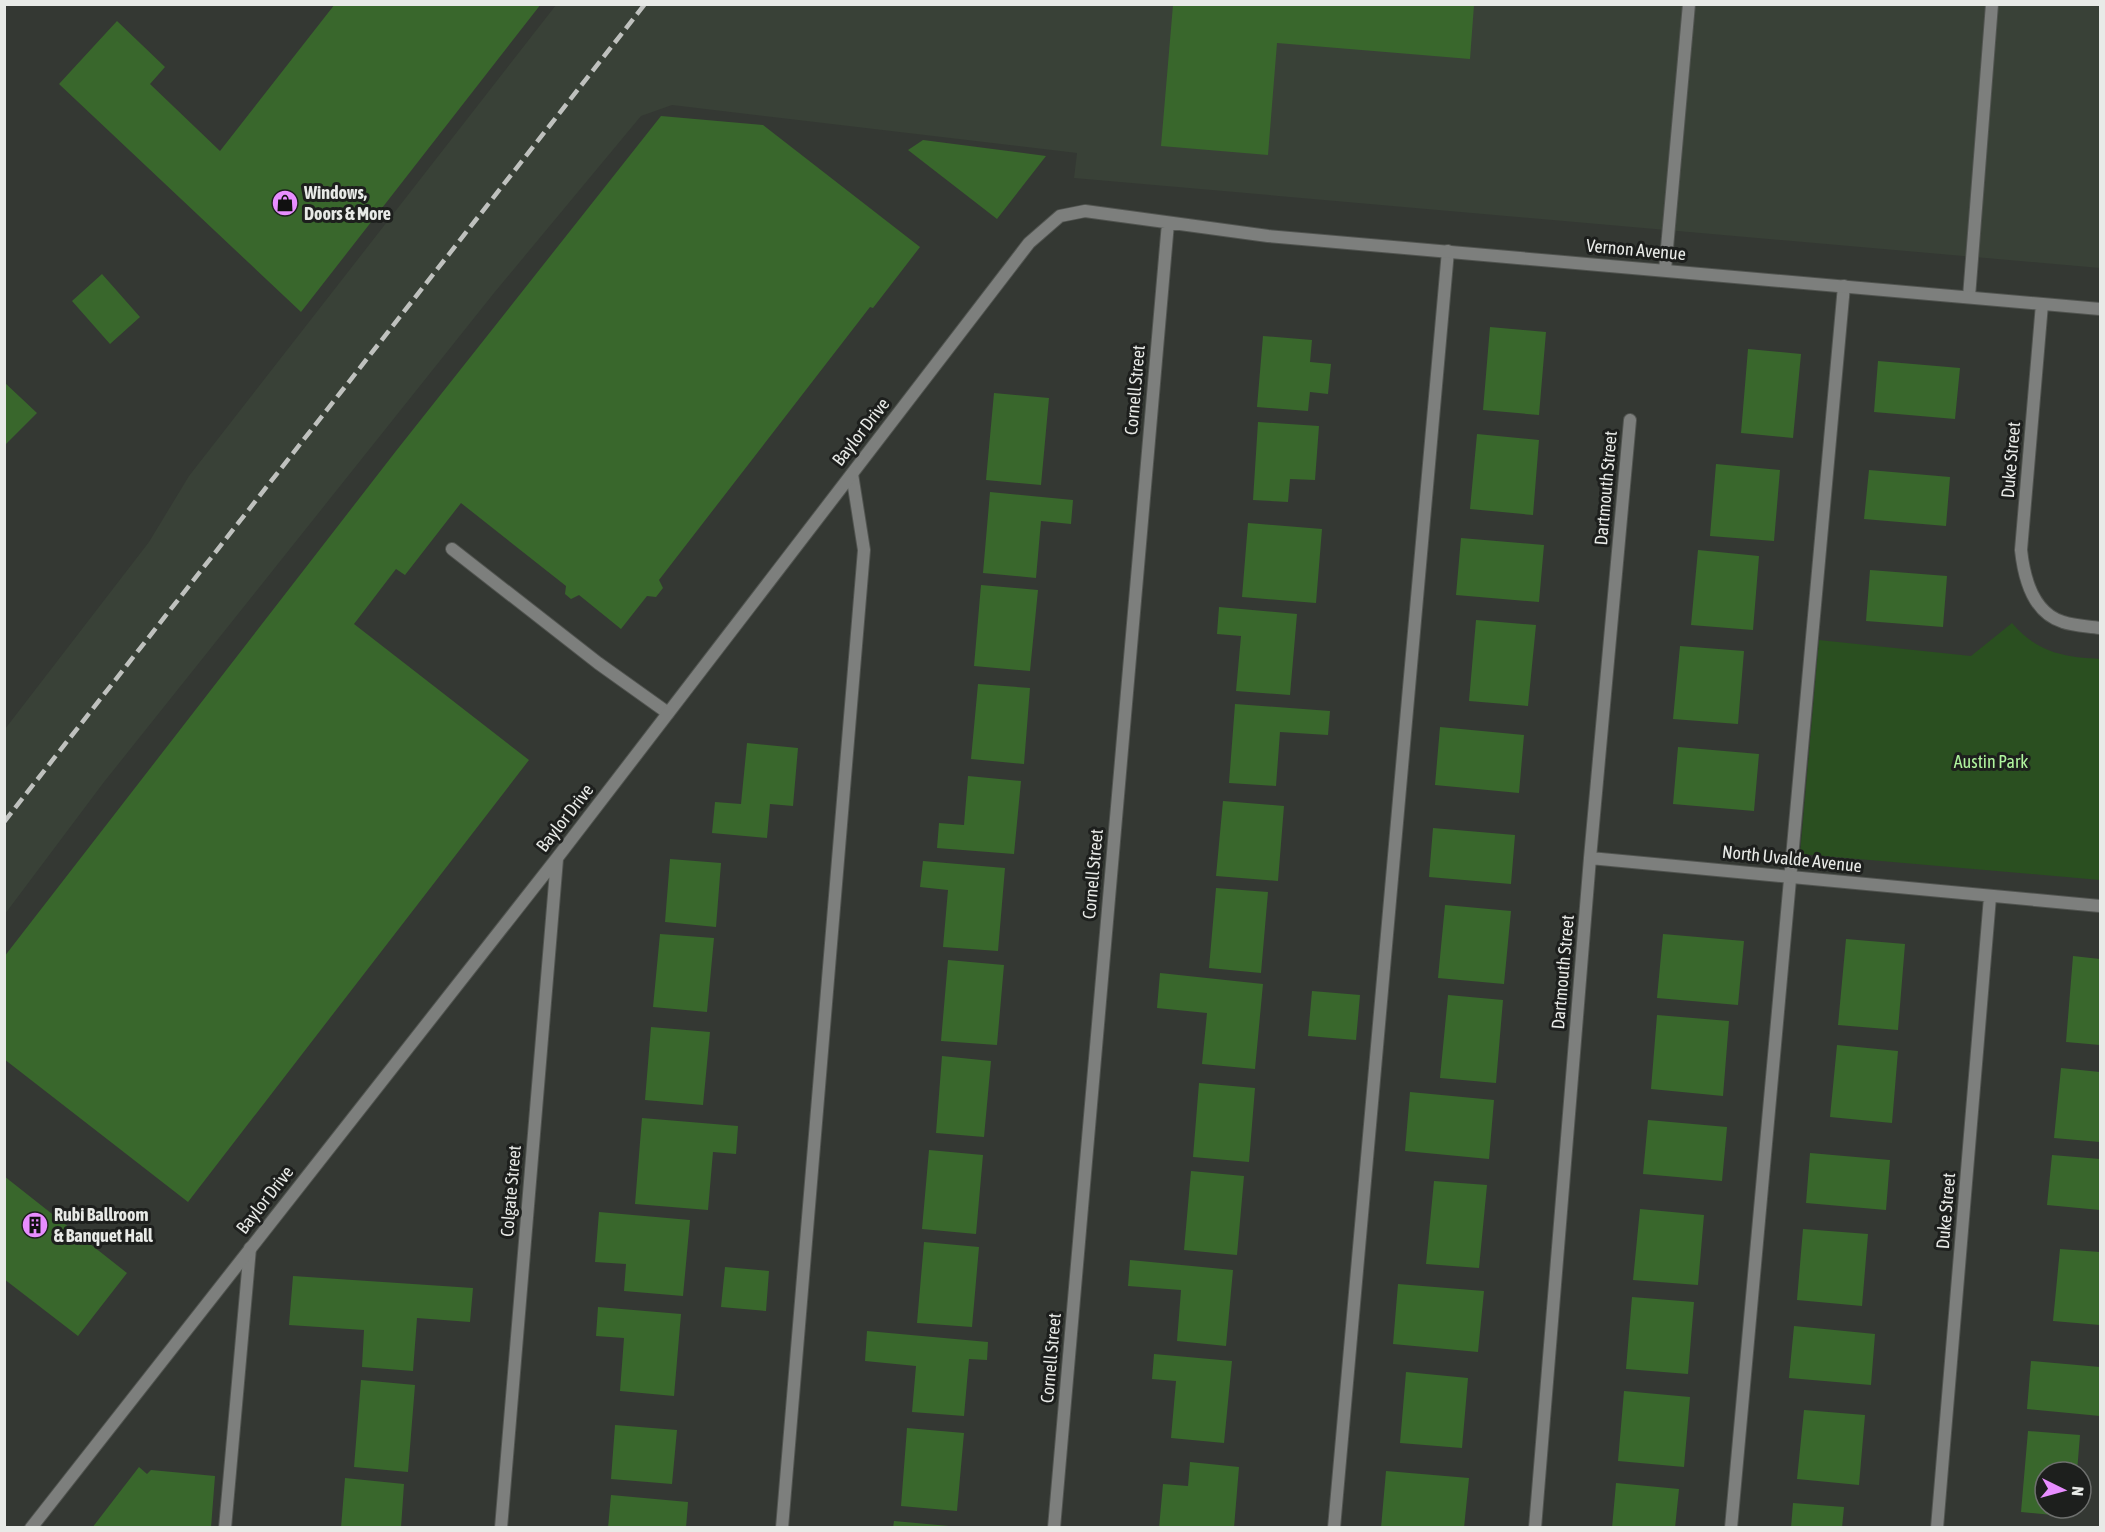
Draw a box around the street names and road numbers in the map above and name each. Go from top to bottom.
street label: Vernon Avenue [1585,235,1687,264]
street label: Cornell Street [1120,344,1149,436]
street label: Baylor Drive [828,394,894,470]
street label: Duke Street [1997,421,2024,499]
street label: Dartmouth Street [1590,430,1621,546]
street label: Baylor Drive [532,780,598,856]
street label: Cornell Street [1078,828,1107,920]
street label: North Uvalde Avenue [1721,841,1863,876]
street label: Dartmouth Street [1547,914,1578,1030]
street label: Colgate Street [496,1144,525,1238]
street label: Baylor Drive [232,1162,298,1238]
street label: Duke Street [1932,1172,1959,1250]
street label: Cornell Street [1036,1312,1065,1404]

